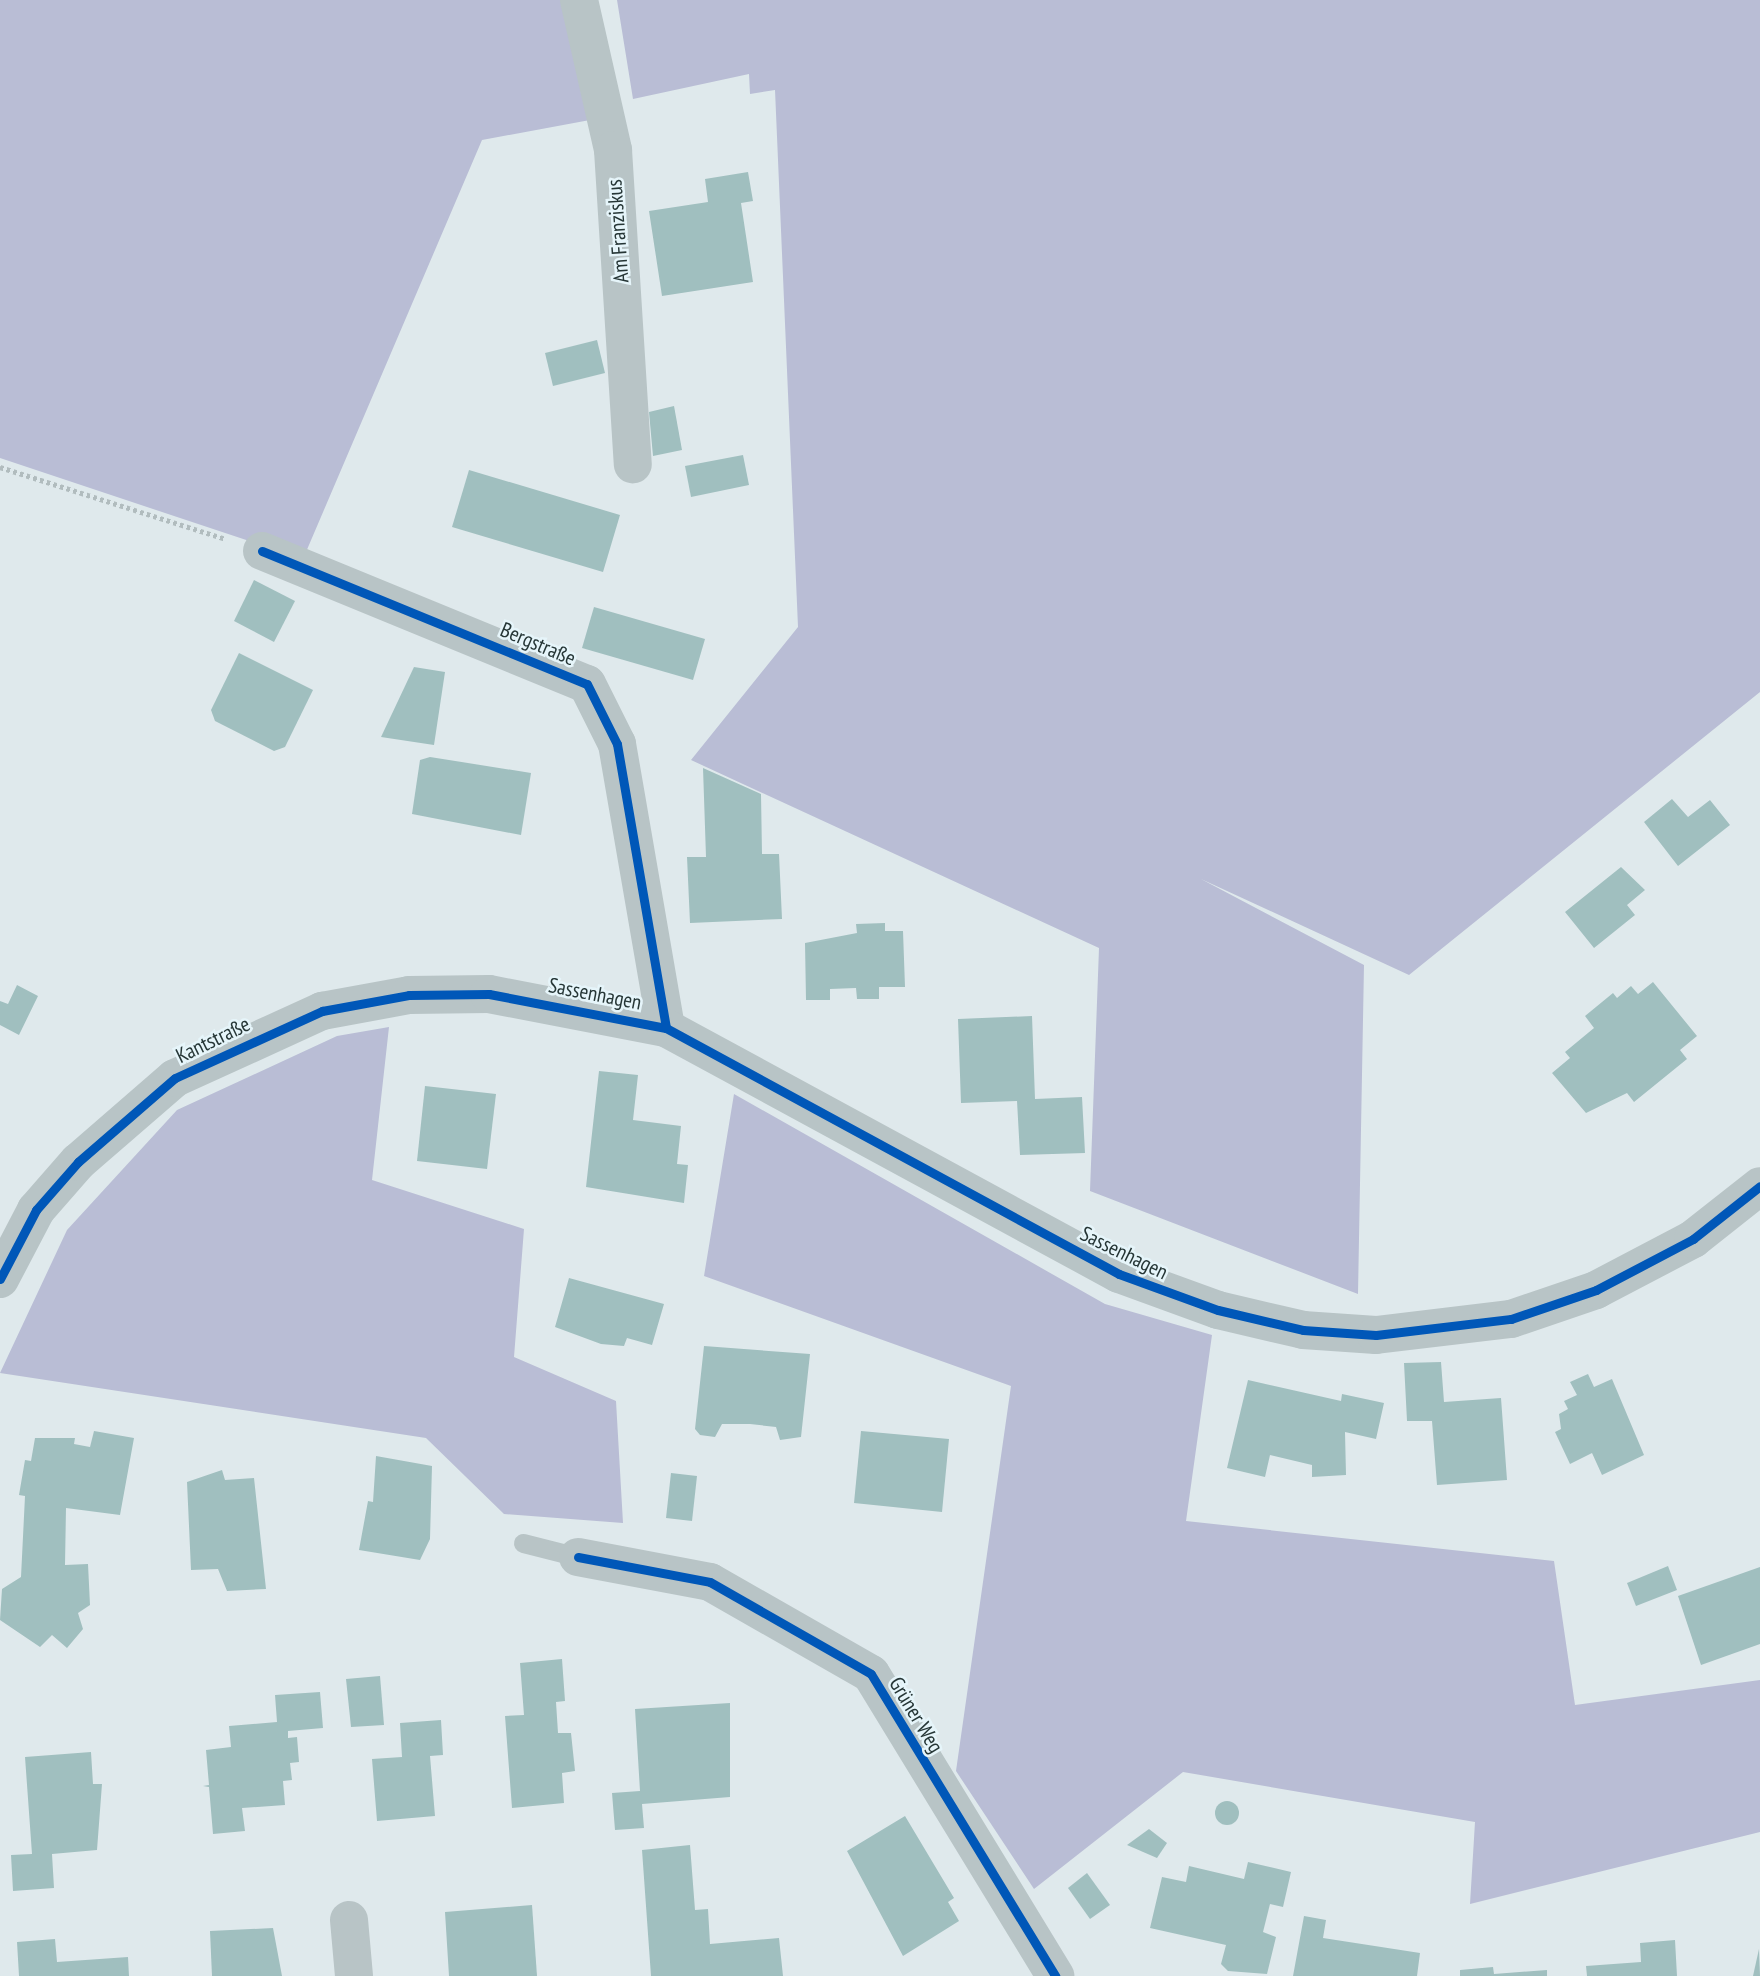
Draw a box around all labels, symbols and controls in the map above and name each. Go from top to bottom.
street label: Am Franziskus [602,178,634,284]
street label: Bergstraße [497,617,579,671]
street label: Sassenhagen [546,973,644,1015]
street label: Kantstraße [172,1011,254,1069]
street label: Sassenhagen [1076,1221,1172,1285]
street label: Grüner Weg [884,1672,948,1758]

